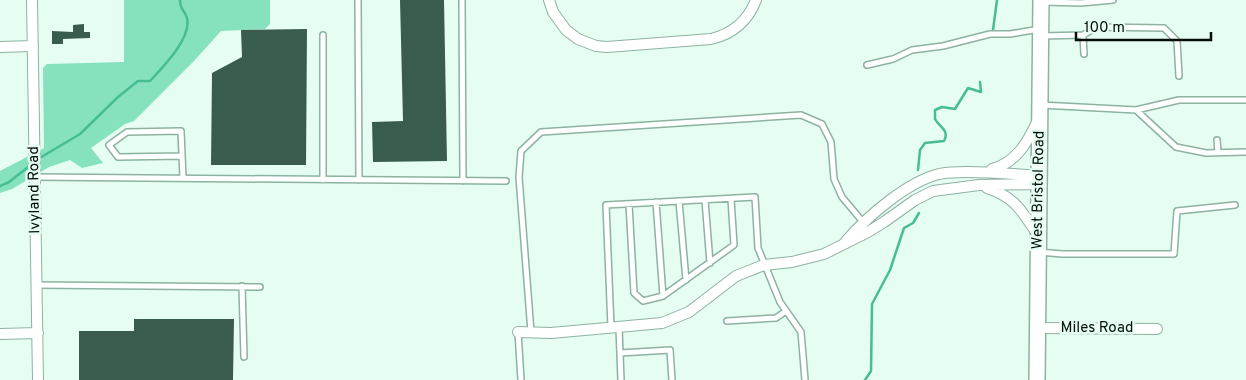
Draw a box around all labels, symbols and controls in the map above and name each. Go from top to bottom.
scale bar [1076,10,1211,42]
text: 100 m [1084,19,1125,38]
street label: West Bristol Road [1028,130,1050,250]
street label: Ivyland Road [25,146,45,234]
street label: Miles Road [1060,319,1134,338]

